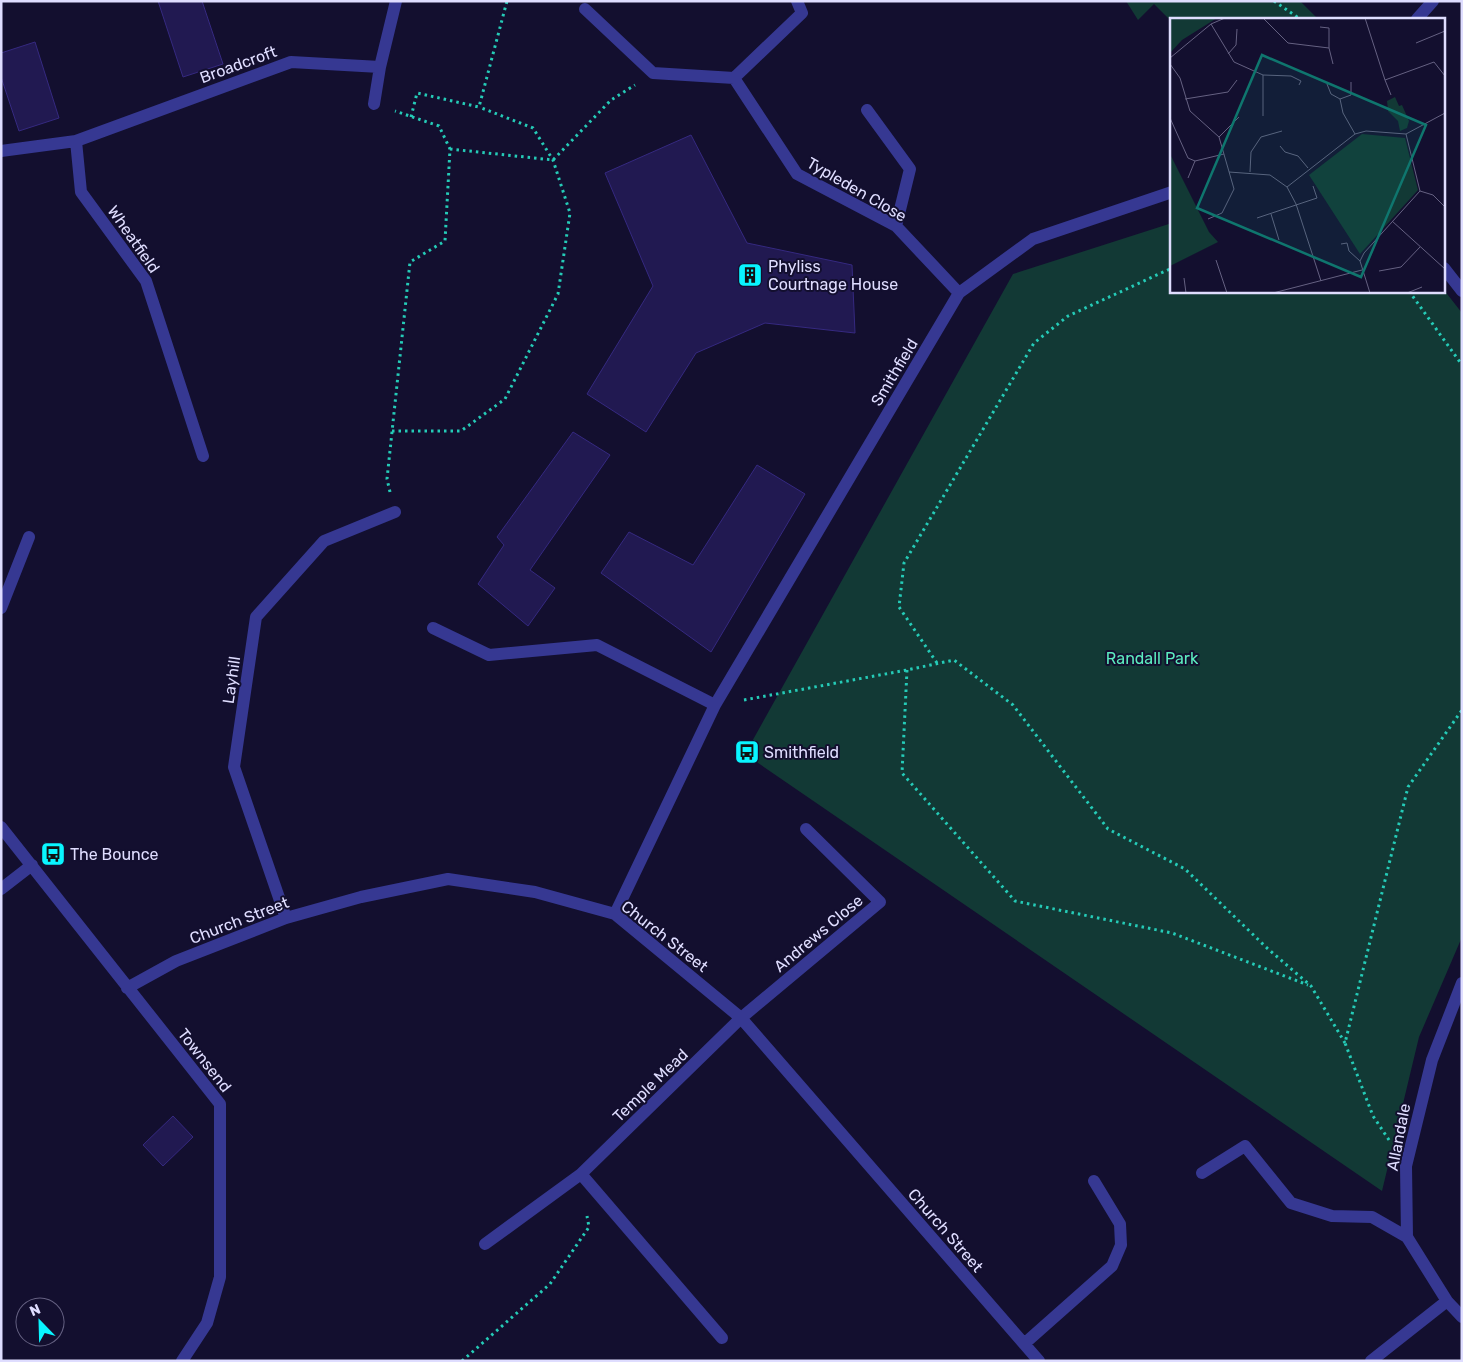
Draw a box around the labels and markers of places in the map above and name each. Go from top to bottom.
place label: Phyliss Courtnage House [768,257,898,294]
building icon: Phyliss Courtnage House [737,262,763,288]
bus stop icon: Smithfield [734,739,760,765]
place label: Smithfield [764,743,839,762]
bus stop icon: The Bounce [40,841,66,867]
place label: The Bounce [70,845,159,864]

